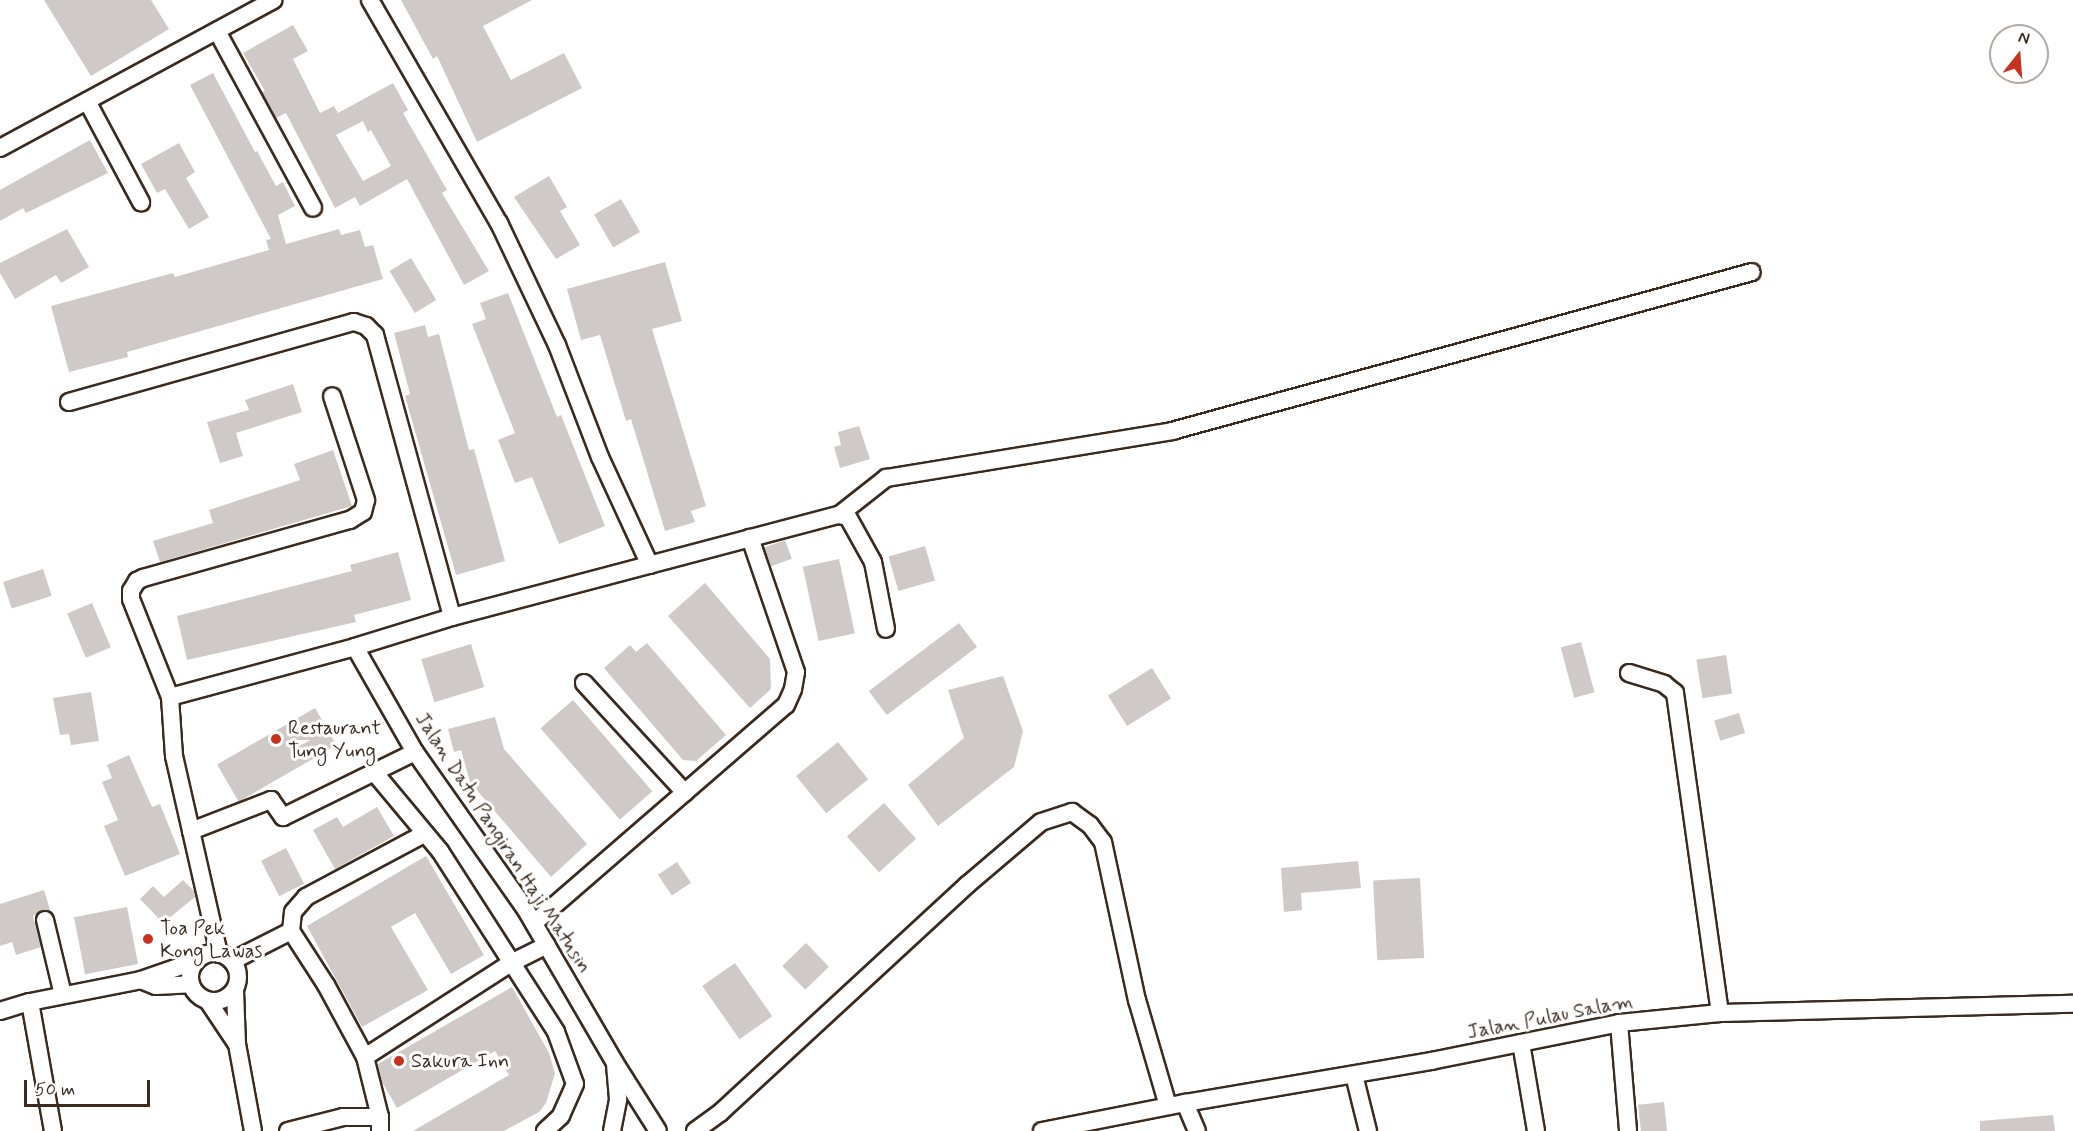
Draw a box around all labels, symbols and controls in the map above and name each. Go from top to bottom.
north arrow [1989,24,2049,84]
text: N [2016,27,2032,50]
street label: Jalan Datu Pangiran Haji Matusin [411,710,595,976]
place label: Restaurant Tung Yung [288,716,381,763]
marker: Restaurant Tung Yung [269,732,283,746]
place label: Toa Pek Kong Lawas [160,916,262,963]
marker: Toa Pek Kong Lawas [141,932,155,946]
street label: Jalan Pulau Salam [1466,989,1634,1045]
place label: Sakura Inn [411,1049,509,1073]
marker: Sakura Inn [392,1054,406,1068]
scale bar [27,1068,153,1106]
text: 50 m [35,1078,75,1102]

